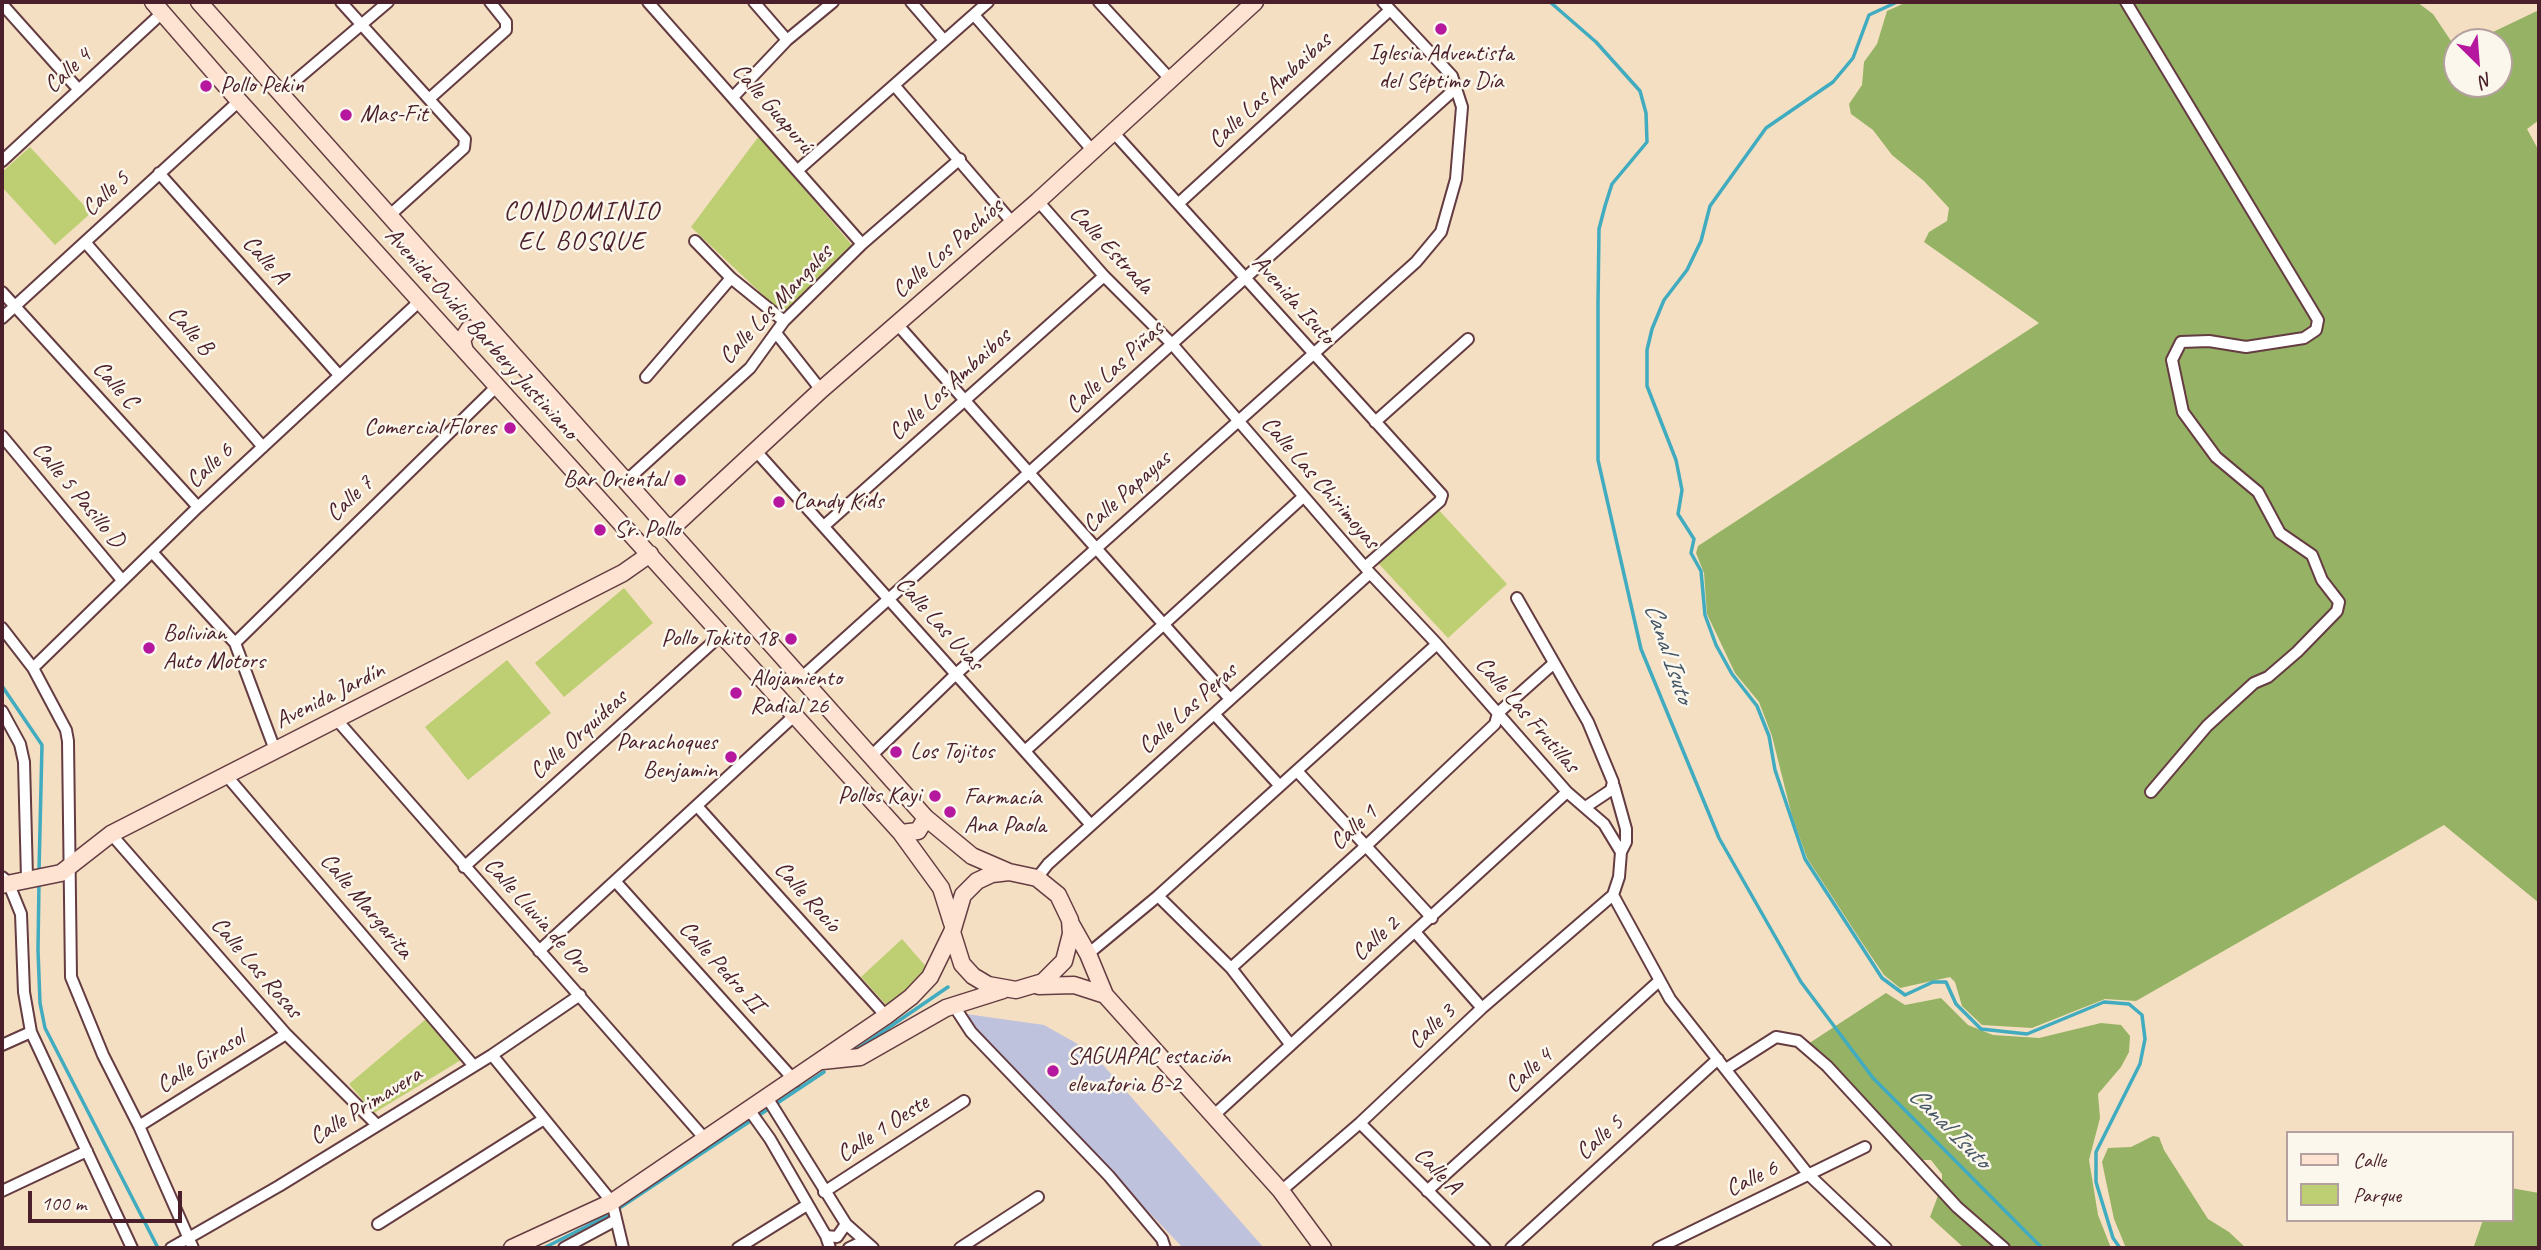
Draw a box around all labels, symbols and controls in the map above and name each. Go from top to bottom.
marker: Iglesia Adventista del Séptimo Día [1433,21,1449,37]
street label: Calle Las Ambaibas [1203,27,1337,155]
north arrow [2443,28,2513,98]
place label: Iglesia Adventista del Séptimo Día [1369,40,1513,96]
street label: Calle 4 [38,42,98,100]
street label: Calle Guapurú [725,57,819,159]
text: N [2476,67,2496,94]
place label: Pollo Pekin [220,72,304,100]
marker: Pollo Pekin [198,78,214,94]
place label: Mas-Fit [360,101,427,129]
marker: Mas-Fit [338,107,354,123]
street label: Calle 5 [76,165,136,223]
street label: Calle Los Pachíos [887,193,1009,305]
district label: CONDOMINIO EL BOSQUE [506,196,658,258]
street label: Calle Estrada [1063,200,1159,300]
street label: Avenida Ovidio Barbery Justiniano [378,222,584,446]
street label: Calle A [236,230,294,290]
street label: Calle Los Mangales [713,239,839,371]
street label: Avenida Isuto [1245,249,1341,351]
street label: Calle B [161,300,219,362]
street label: Calle Las Piñas [1060,315,1170,421]
street label: Calle Los Ambaibos [883,323,1017,447]
street label: Calle C [86,355,144,415]
street label: Calle Las Chirimoyas [1254,411,1386,555]
place label: Comercial Flores [364,414,496,442]
marker: Comercial Flores [502,420,518,436]
street label: Calle 5 Pasillo D [25,436,131,554]
street label: Calle 6 [180,437,240,495]
street label: Calle Papayas [1077,445,1177,539]
place label: Bar Oriental [563,466,666,494]
street label: Calle 7 [320,470,380,528]
marker: Bar Oriental [672,472,688,488]
place label: Candy Kids [793,488,883,516]
marker: Candy Kids [771,494,787,510]
place label: Sr. Pollo [614,516,680,544]
marker: Sr. Pollo [592,522,608,538]
street label: Calle Las Uvas [889,571,989,677]
water label: Canal Isuto [1637,599,1699,707]
place label: Bolivian Auto Motors [163,620,265,676]
place label: Pollo Tokito 18 [661,625,777,653]
marker: Pollo Tokito 18 [783,631,799,647]
marker: Bolivian Auto Motors [141,640,157,656]
street label: Calle Las Frutillas [1469,651,1585,779]
street label: Avenida Jardín [270,656,390,736]
street label: Calle Las Peras [1133,657,1243,761]
place label: Alojamiento Radial 26 [750,665,842,721]
street label: Calle Orquídeas [524,684,634,786]
marker: Alojamiento Radial 26 [728,685,744,701]
place label: Parachoques Benjamin [617,729,717,785]
place label: Los Tojitos [910,738,994,766]
marker: Los Tojitos [888,744,904,760]
marker: Parachoques Benjamin [723,749,739,765]
place label: Pollos Kayi [838,782,921,810]
place label: Farmacía Ana Paola [964,784,1046,840]
marker: Pollos Kayi [927,788,943,804]
street label: Calle 1 [1324,799,1384,857]
marker: Farmacía Ana Paola [942,804,958,820]
street label: Calle Margarita [313,847,419,965]
street label: Calle Lluvia de Oro [477,852,597,980]
street label: Calle Rocío [767,855,847,939]
street label: Calle 2 [1346,910,1406,968]
street label: Calle Las Rosas [204,911,308,1025]
street label: Calle Pedro II [672,915,770,1019]
street label: Calle 3 [1402,998,1462,1056]
street label: Calle Girasol [151,1024,251,1100]
street label: Calle 4 [1499,1042,1559,1100]
place label: SAGUAPAC estación elevatoria B-2 [1067,1043,1230,1099]
street label: Calle Primavera [305,1060,427,1152]
marker: SAGUAPAC estación elevatoria B-2 [1045,1063,1061,1079]
water label: Canal Isuto [1902,1081,1996,1175]
street label: Calle 1 Oeste [832,1089,934,1169]
street label: Calle 5 [1570,1109,1630,1167]
legend [2286,1131,2513,1222]
street label: Calle A [1407,1141,1467,1201]
text: Calle [2353,1147,2386,1173]
street label: Calle 6 [1721,1154,1783,1204]
scale bar [32,1176,186,1220]
text: Parque [2353,1182,2401,1208]
text: 100 m [41,1190,86,1216]

